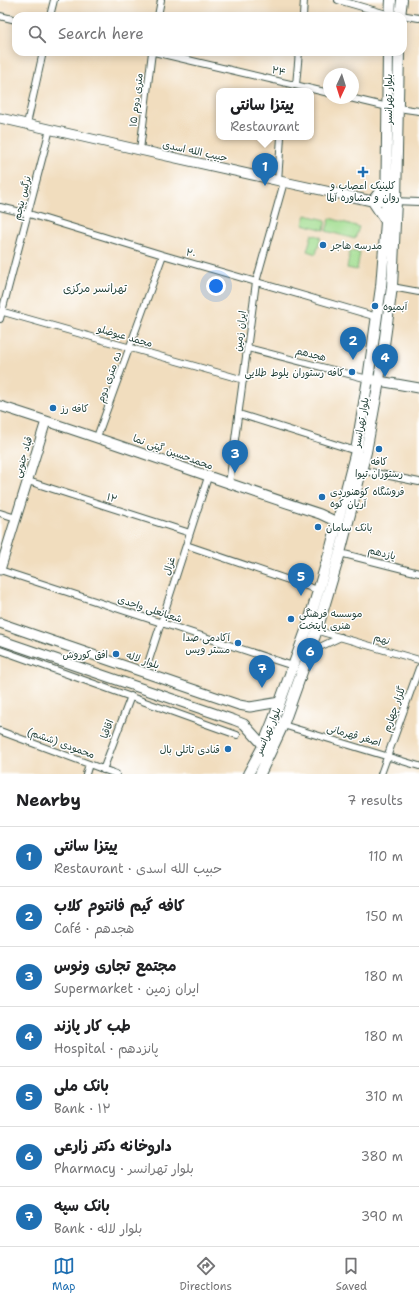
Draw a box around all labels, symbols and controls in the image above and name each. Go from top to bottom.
search box [12,12,407,56]
icon: search [26,23,48,45]
text: Search here [58,24,144,44]
street label: ۲۴ [271,63,287,79]
north arrow [323,68,359,104]
street label: ۱۵ متری دوم [126,72,148,128]
street label: بلوار تهرانسر [382,74,395,125]
popup [216,88,314,140]
text: پیتزا سانتی [230,95,294,115]
text: Restaurant [230,118,300,135]
street label: حبیب الله اسدی [161,138,229,164]
pin: 1 [252,153,278,186]
marker: کلینیک اعصاب و روان و مشاوره آلما [357,166,369,178]
street label: نرگس پنجم [10,174,35,222]
place label: کلینیک اعصاب و روان و مشاوره آلما [326,179,400,204]
place label: مدرسه هاجر [330,239,382,252]
marker: مدرسه هاجر [318,240,328,250]
street label: ۲۰ [184,245,198,261]
your location [206,276,226,296]
district label: تهرانسر مرکزی [63,281,128,296]
place label: آبمیوه [383,300,408,313]
marker: آبمیوه [370,301,380,311]
street label: ایران زمین [231,310,249,352]
street label: محمد عیوضلو [95,322,154,350]
pin: 2 [340,327,366,360]
street label: هجدهم [294,344,328,365]
pin: 4 [372,344,398,377]
street label: ده متری دوم [94,349,126,405]
place label: کافه رستوران يلوط طلایی [245,366,344,380]
marker: کافه رستوران يلوط طلایی [347,367,357,377]
street label: بلوار تهرانسر [350,396,372,449]
place label: کافه رز [60,402,89,415]
marker: کافه رز [48,403,58,413]
street label: محمدحسین گیتی نما [131,431,215,474]
street label: قباد جنوبی [11,435,36,480]
pin: 3 [222,440,248,473]
marker: کافه رستوران تیوا [374,444,384,454]
place label: کافه رستوران تیوا [355,455,403,481]
place label: فروشگاه کوهنوردی آریان کوه [330,485,405,510]
street label: ۱۲ [105,490,119,506]
marker: فروشگاه کوهنوردی آریان کوه [317,492,327,502]
place label: بانک سامان [326,521,372,534]
marker: بانک سامان [313,522,323,532]
street label: یازدهم [366,543,397,564]
street label: غزال [160,555,178,577]
pin: 5 [288,563,314,596]
street label: شعبانعلی واحدی [116,592,184,627]
place label: موسسه فرهنگی هنری پایتخت [299,607,362,632]
marker: موسسه فرهنگی هنری پایتخت [286,614,296,624]
place label: آکادمی صدا مستر ویس [183,631,231,656]
street label: نهم [372,631,392,648]
marker: آکادمی صدا مستر ویس [233,638,243,648]
pin: 6 [297,638,323,671]
place label: افق کوروش [63,648,108,661]
street label: بلوار لاله [125,648,161,672]
marker: افق کوروش [111,649,121,659]
pin: 7 [249,655,275,688]
street label: گلزار چهارم [380,684,409,734]
street label: بلوار تهرانسر [252,705,284,758]
street label: اقاقیا [97,718,117,740]
street label: اصغر قهرمانی [325,721,383,750]
street label: محمودی (ششم) [25,725,97,762]
place label: قنادی تاتلی بال [160,743,220,757]
marker: قنادی تاتلی بال [223,744,233,754]
text: Nearby [16,789,81,811]
text: 7 results [347,792,403,809]
text: پیتزا سانتی [54,836,118,856]
text: 1 [26,848,32,865]
text: 110 m [368,848,403,865]
text: Restaurant · حبیب الله اسدی [54,860,222,877]
text: کافه گیم فانتوم کلاب [54,896,185,916]
text: 2 [24,908,34,925]
text: 150 m [365,908,403,925]
text: Café · هجدهم [54,920,134,937]
text: مجتمع تجاری ونوس [54,956,176,976]
text: 3 [24,968,34,985]
text: 180 m [364,968,403,985]
text: Supermarket · ایران زمین [54,980,199,997]
text: طب کار پازند [54,1016,131,1036]
text: 4 [24,1028,34,1045]
text: 180 m [364,1028,403,1045]
text: Hospital · پانزدهم [54,1040,158,1057]
text: بانک ملی [54,1076,109,1096]
text: 5 [25,1088,33,1105]
text: 310 m [365,1088,403,1105]
text: Bank · ۱۲ [54,1100,111,1117]
text: داروخانه دکتر زارعی [54,1136,172,1156]
text: 6 [24,1148,34,1165]
text: 380 m [361,1148,403,1165]
text: Pharmacy · بلوار تهرانسر [54,1160,194,1177]
text: بانک سپه [54,1196,110,1216]
text: 7 [24,1208,34,1225]
text: 390 m [361,1208,403,1225]
text: Bank · بلوار لاله [54,1220,142,1237]
tab: Map [52,1255,76,1294]
tab: Directions [179,1255,232,1294]
tab: Saved [336,1255,367,1294]

